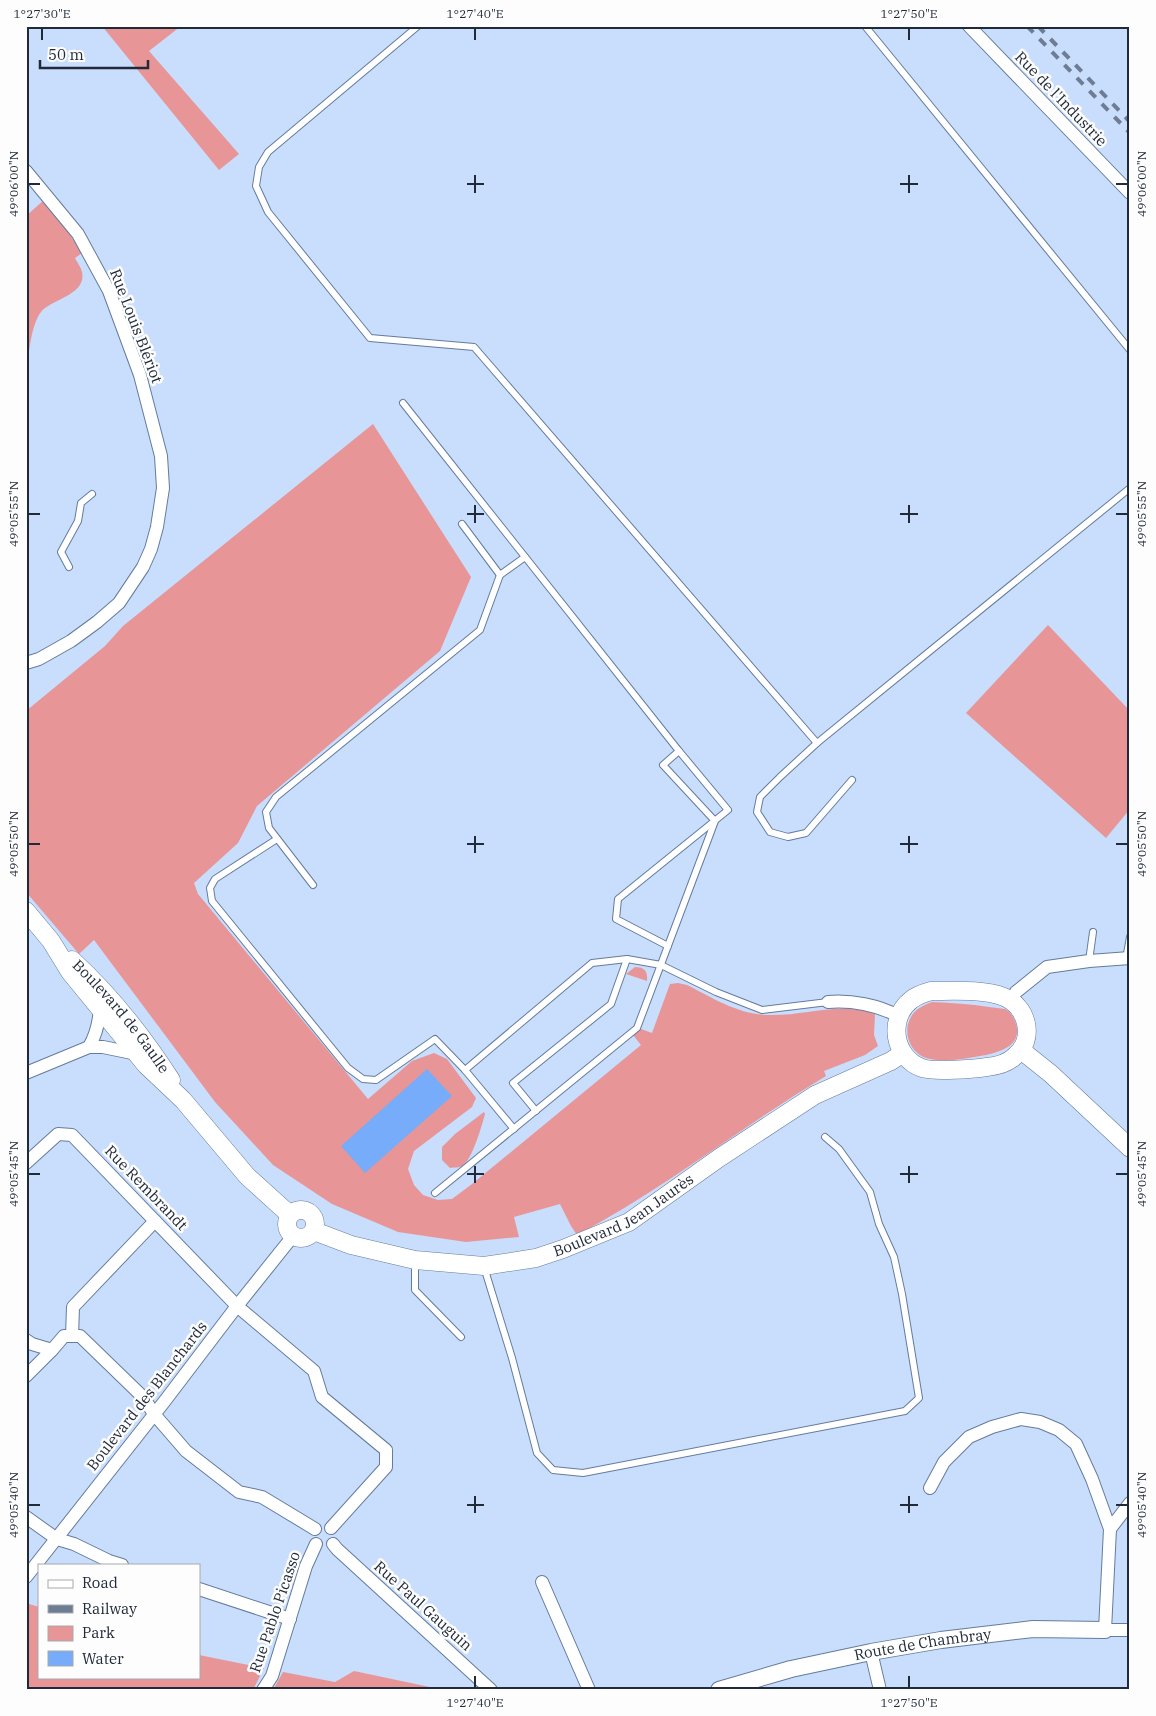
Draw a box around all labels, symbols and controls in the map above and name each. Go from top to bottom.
text: 1°27'30"E [13,6,71,21]
text: 1°27'40"E [446,6,504,21]
text: 1°27'50"E [880,6,938,21]
scale bar [40,38,148,70]
text: 50 m [48,45,84,64]
street label: Rue de l'Industrie [1011,47,1111,150]
text: 49°06'00"N [6,151,21,217]
text: 49°06'00"N [1134,151,1149,217]
street label: Rue Louis Blériot [106,266,167,386]
text: 49°05'55"N [6,481,21,547]
text: 49°05'55"N [1134,481,1149,547]
text: 49°05'50"N [6,811,21,877]
text: 49°05'50"N [1134,811,1149,877]
street label: Boulevard de Gaulle [69,956,174,1077]
text: 49°05'45"N [6,1141,21,1207]
street label: Rue Rembrandt [101,1141,192,1234]
text: 49°05'45"N [1134,1141,1149,1207]
street label: Boulevard Jean Jaurès [551,1169,697,1261]
street label: Boulevard des Blanchards [82,1317,211,1474]
text: 49°05'40"N [6,1472,21,1538]
text: 49°05'40"N [1134,1472,1149,1538]
street label: Rue Pablo Picasso [245,1549,304,1675]
street label: Rue Paul Gauguin [370,1557,477,1655]
legend [38,1564,200,1678]
text: Road [82,1573,118,1592]
text: Railway [82,1599,137,1618]
text: Park [82,1623,115,1642]
street label: Route de Chambray [852,1624,992,1664]
text: Water [82,1649,124,1668]
text: 1°27'40"E [446,1695,504,1710]
text: 1°27'50"E [880,1695,938,1710]

